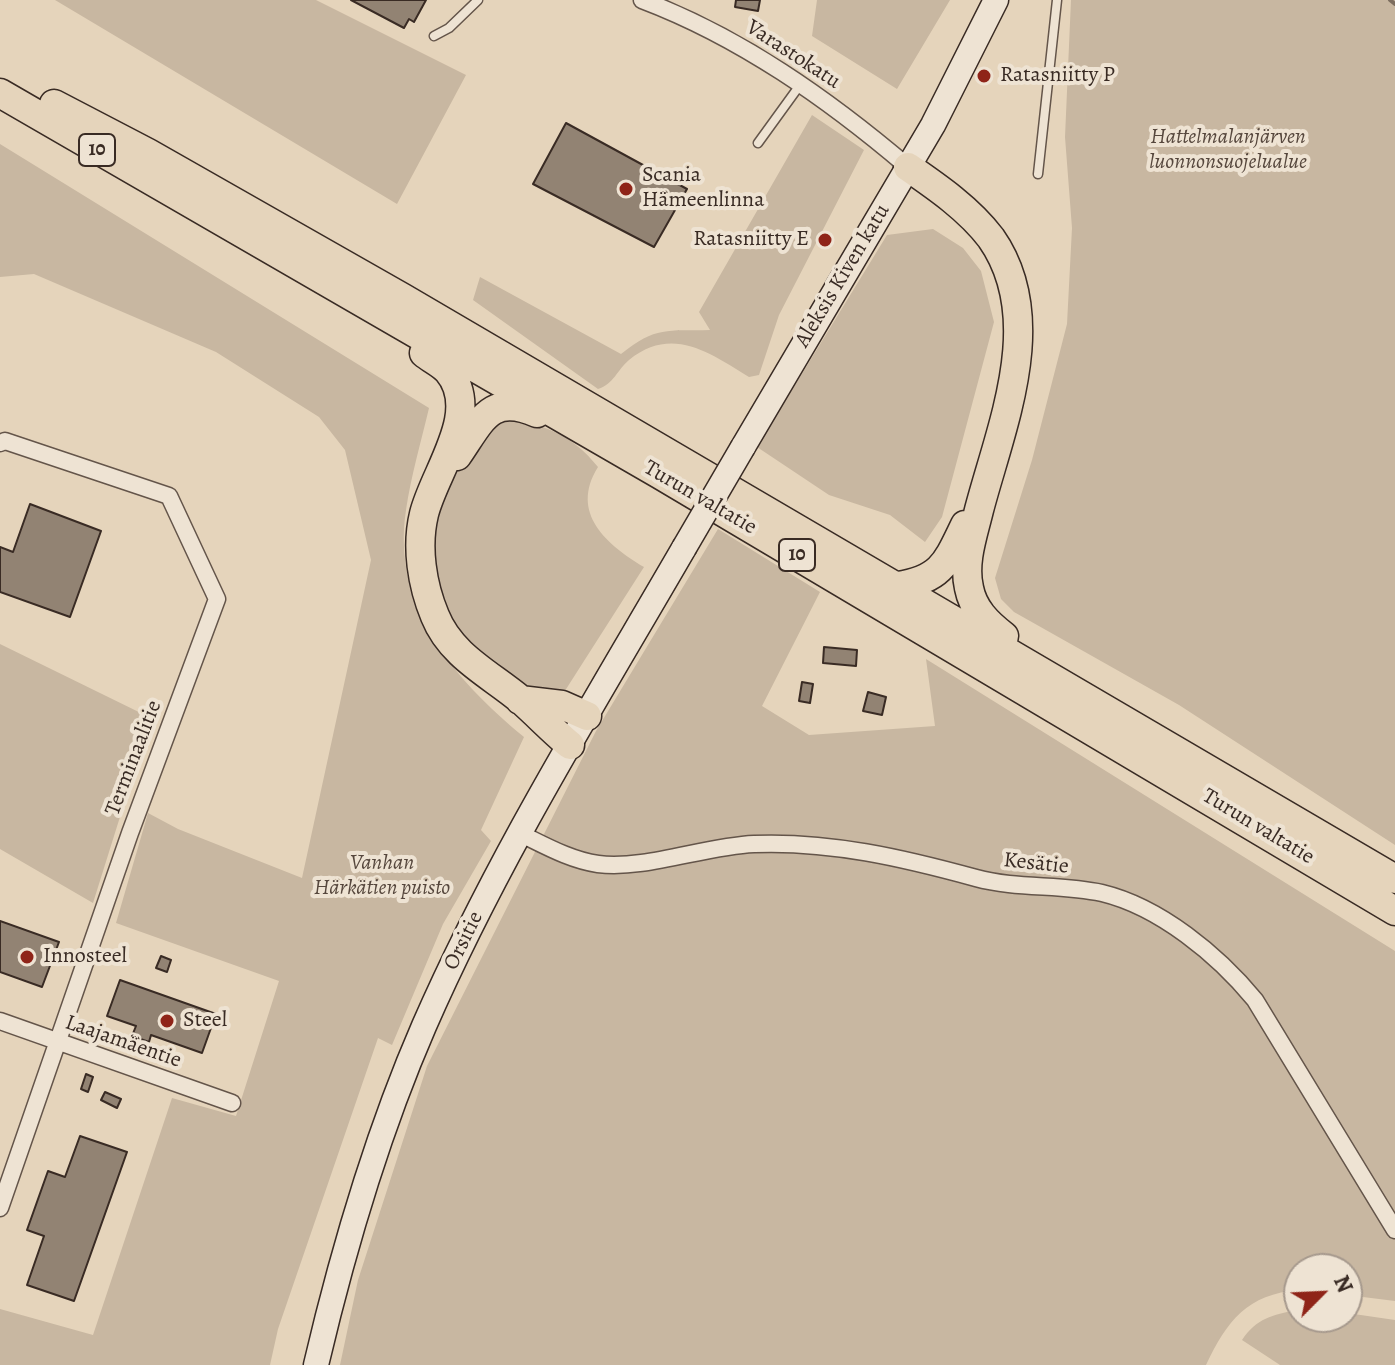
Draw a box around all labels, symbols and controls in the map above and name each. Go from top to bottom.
street label: Varastokatu [741,15,845,95]
place label: Ratasniitty P [1000,63,1115,89]
marker: Ratasniitty P [975,67,993,85]
park label: Hattelmalanjärven luonnonsuojelualue [1149,125,1307,176]
road number: 10 [79,134,115,166]
place label: Scania Hämeenlinna [642,163,764,214]
marker: Scania Hämeenlinna [617,180,635,198]
street label: Aleksis Kiven katu [790,200,896,352]
place label: Ratasniitty E [693,227,809,253]
marker: Ratasniitty E [816,231,834,249]
street label: Turun valtatie [639,455,761,541]
road number: 10 [779,539,815,571]
street label: Terminaalitie [100,697,168,819]
street label: Turun valtatie [1197,783,1319,871]
street label: Kesätie [1002,847,1070,881]
park label: Vanhan Härkätien puisto [314,851,450,902]
street label: Orsitie [439,907,489,975]
place label: Innosteel [43,944,127,970]
marker: Innosteel [18,948,36,966]
place label: Steel [183,1008,227,1034]
street label: Laajamäentie [61,1010,185,1074]
marker: Steel [158,1012,176,1030]
north arrow [1283,1253,1363,1333]
text: N [1326,1271,1360,1297]

